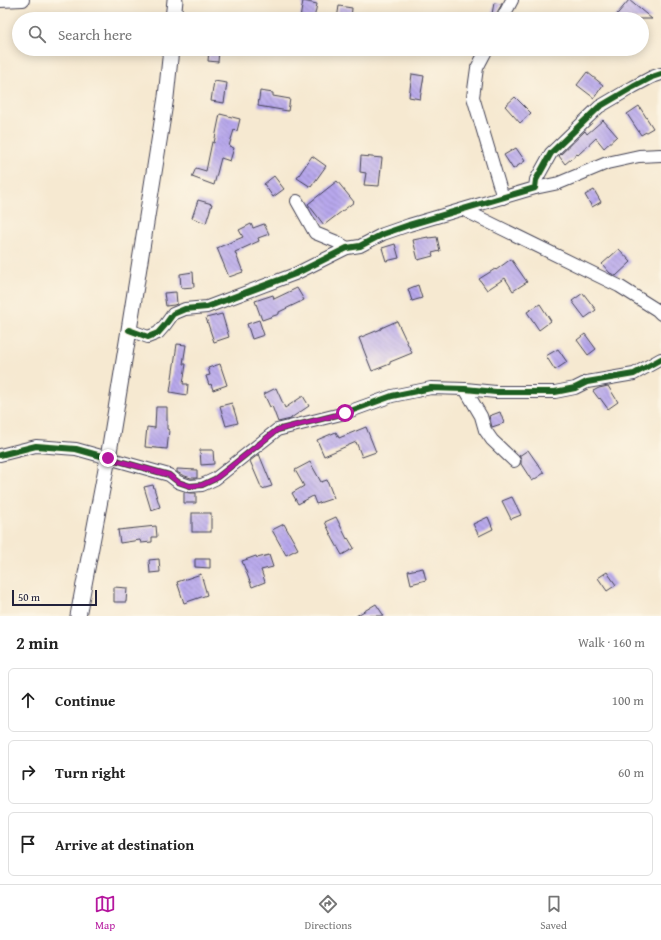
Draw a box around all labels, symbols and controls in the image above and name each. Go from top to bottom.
search box [12,12,649,56]
icon: search [26,23,48,45]
text: Search here [58,24,132,45]
route start [336,404,354,422]
route end [99,449,117,467]
scale bar [12,588,97,607]
text: 50 m [18,589,40,605]
text: 2 min [16,630,58,655]
text: Walk · 160 m [578,633,645,652]
icon: ahead [17,689,39,711]
text: Continue [55,690,116,711]
text: 100 m [612,691,644,710]
icon: right [17,761,39,783]
text: Turn right [55,762,126,783]
text: 60 m [618,763,644,782]
icon: arrive [17,833,39,855]
text: Arrive at destination [55,834,194,855]
tab: Map [94,893,116,933]
tab: Directions [305,893,352,933]
tab: Saved [540,893,567,933]

